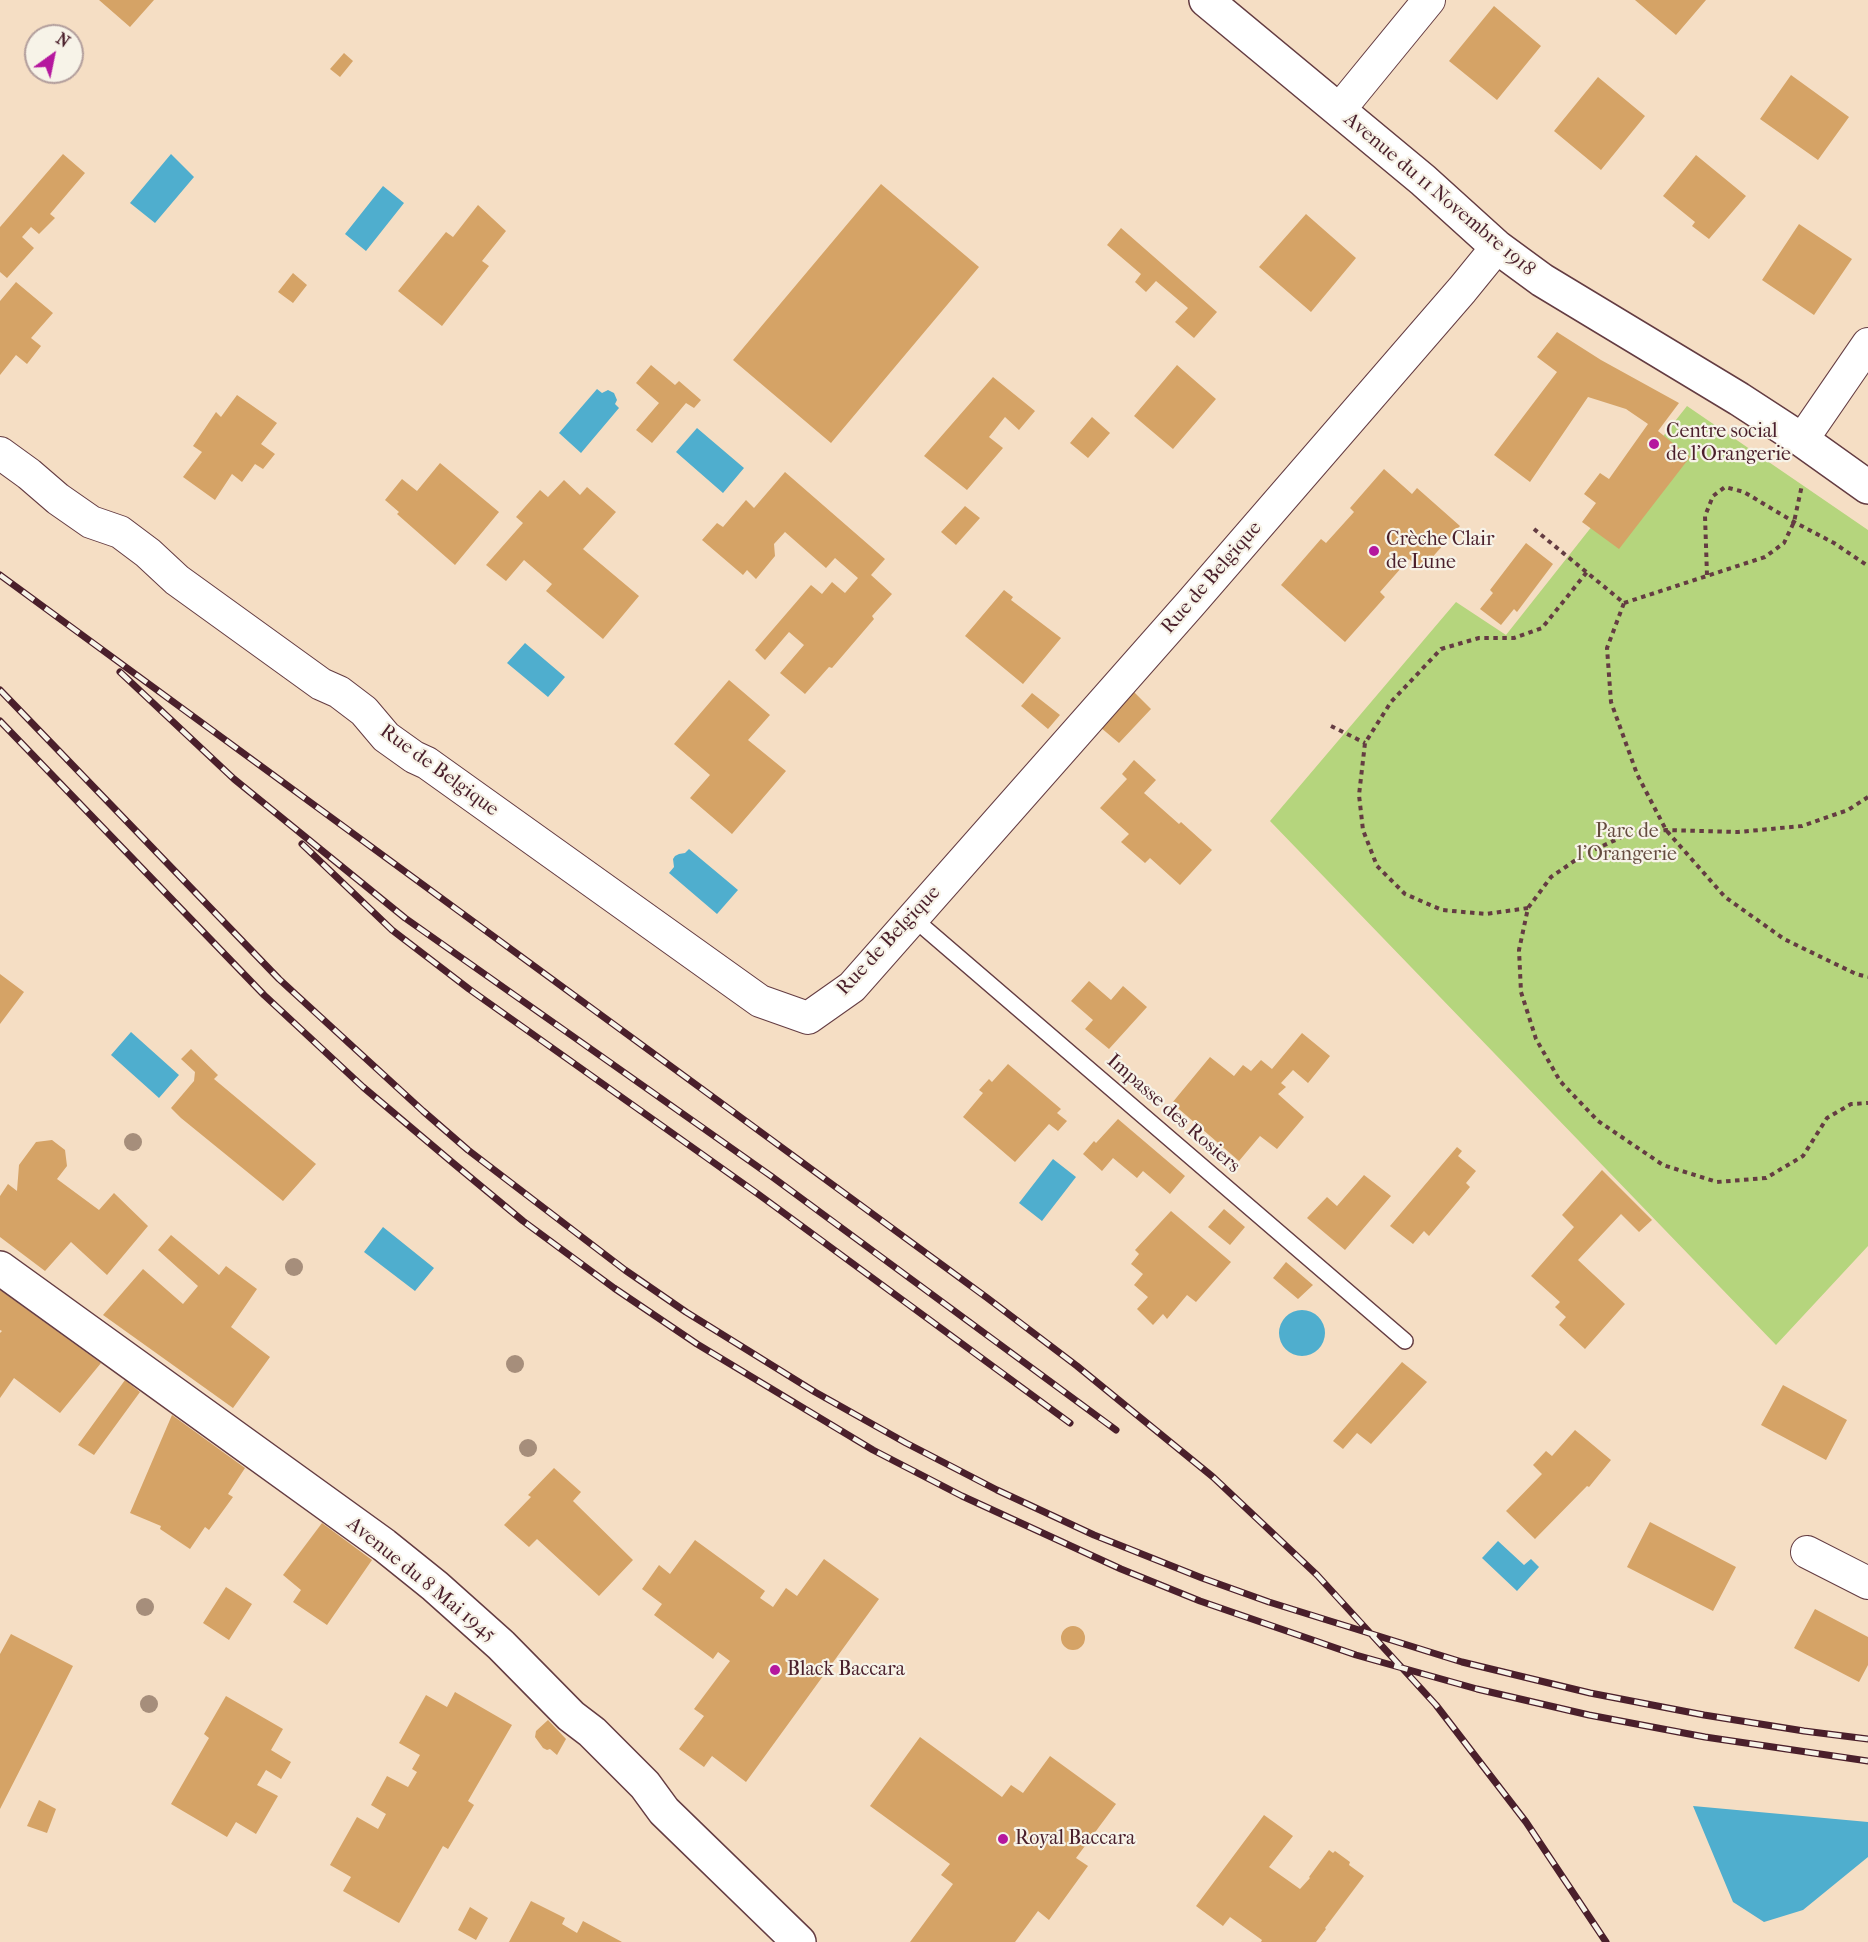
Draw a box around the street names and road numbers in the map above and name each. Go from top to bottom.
street label: Avenue du 11 Novembre 1918 [1339,108,1539,282]
street label: Rue de Belgique [1157,517,1267,639]
street label: Rue de Belgique [375,720,503,822]
street label: Rue de Belgique [832,881,946,1001]
street label: Impasse des Rosiers [1101,1049,1245,1179]
street label: Avenue du 8 Mai 1945 [342,1513,500,1647]

